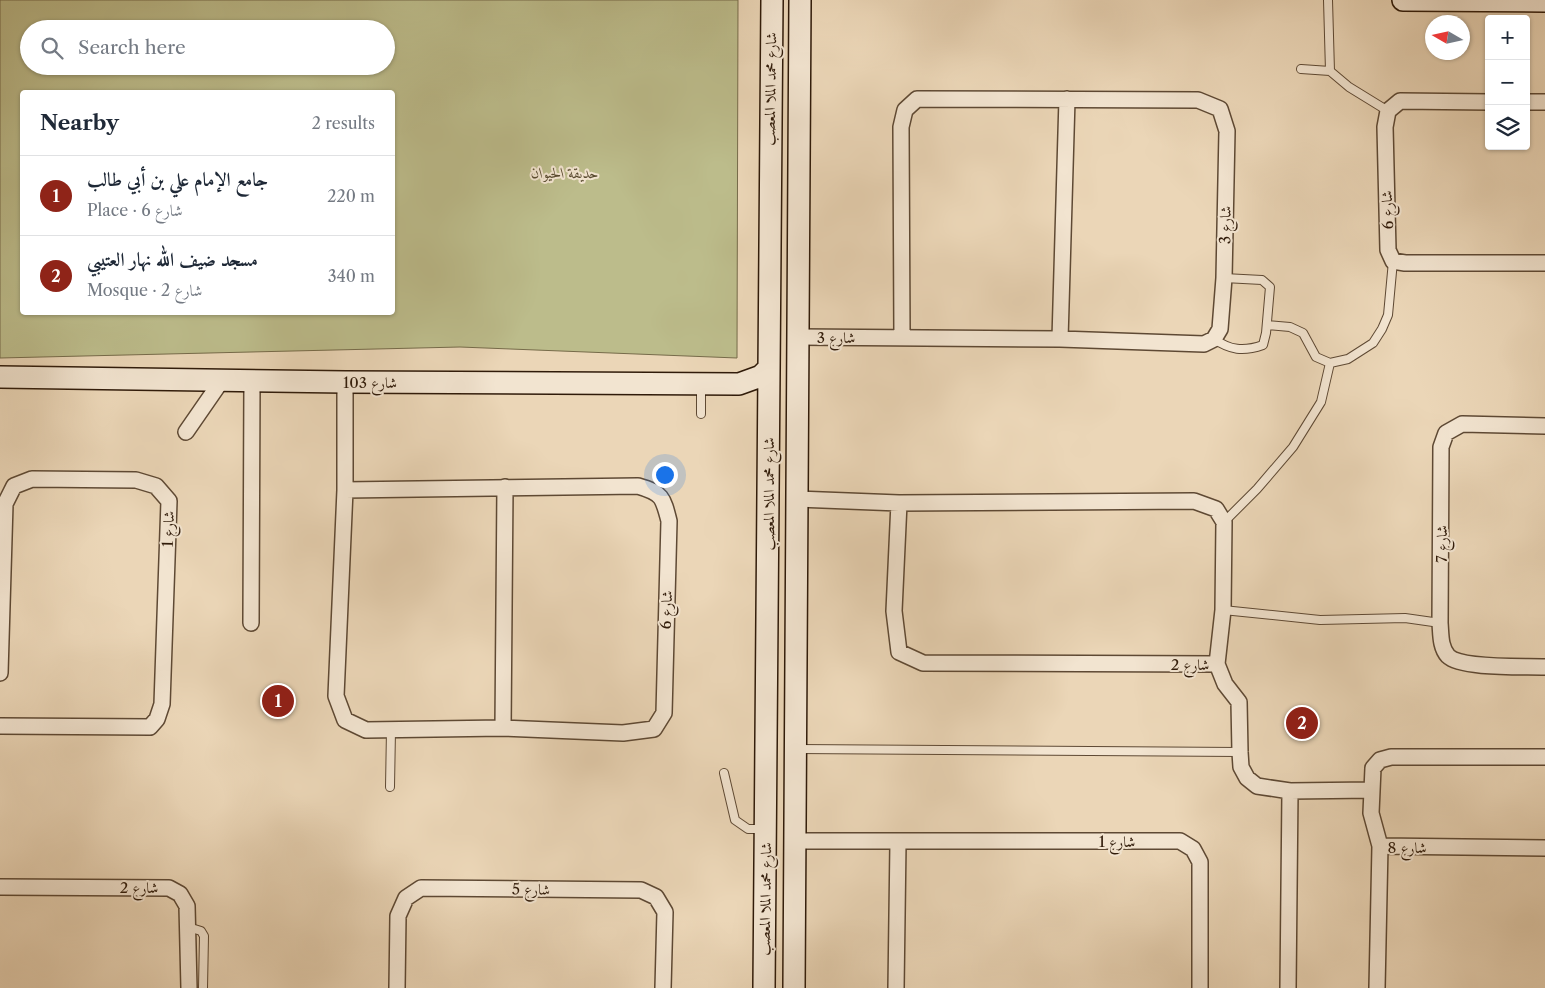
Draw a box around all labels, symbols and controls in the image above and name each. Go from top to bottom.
north arrow [1425,15,1470,60]
map controls [1485,15,1530,150]
button: + [1485,15,1530,60]
search box [20,20,395,75]
street label: شارع محمد الملا المعصب [760,32,784,146]
icon: search [38,34,66,62]
text: Search here [78,36,186,59]
button: − [1485,60,1530,105]
button: layers [1485,105,1530,150]
text: Nearby [40,110,119,135]
text: 2 results [312,113,375,133]
park label: حديقة الحيوان [531,163,599,182]
text: جامع الإمام علي بن أبي طالب [87,168,268,191]
text: 1 [52,186,60,206]
text: 220 m [327,186,375,206]
street label: شارع 6 [1377,190,1401,230]
text: Place · شارع 6 [87,200,183,220]
street label: شارع 3 [1215,206,1239,244]
text: مسجد ضيف الله نهار العتيبي [87,248,258,271]
text: 2 [51,266,61,286]
text: 340 m [328,266,375,286]
text: Mosque · شارع 2 [87,280,202,300]
street label: شارع 3 [817,328,855,351]
street label: شارع 103 [343,373,397,396]
street label: شارع محمد الملا المعصب [759,437,782,551]
your location [652,462,678,488]
street label: شارع 1 [158,510,182,548]
street label: شارع 7 [1432,525,1455,563]
street label: شارع 6 [656,590,680,630]
street label: شارع 2 [1171,655,1209,678]
pin: 1 [262,682,294,720]
pin: 2 [1286,704,1318,742]
street label: شارع 1 [1099,832,1135,855]
street label: شارع 8 [1388,838,1426,861]
street label: شارع محمد الملا المعصب [755,842,779,956]
street label: شارع 2 [120,878,158,901]
street label: شارع 5 [512,879,550,903]

